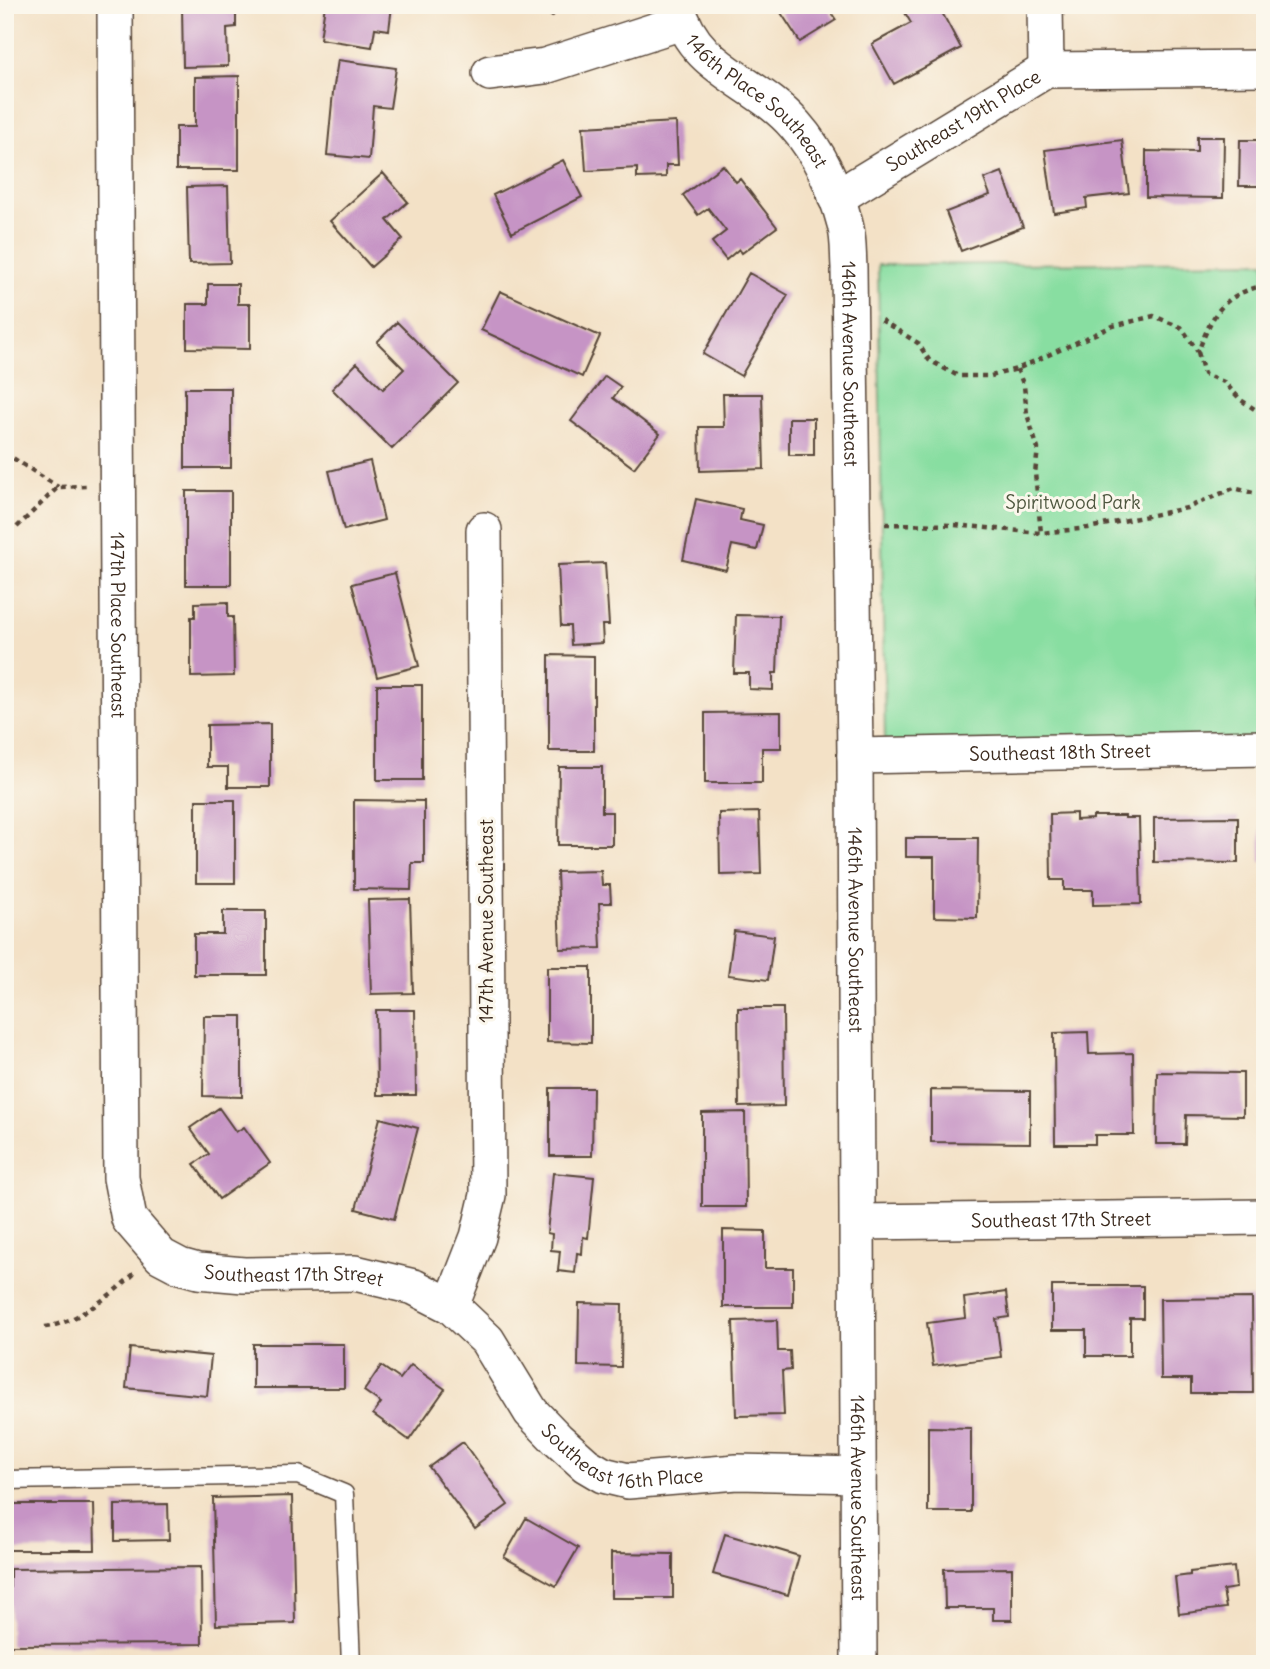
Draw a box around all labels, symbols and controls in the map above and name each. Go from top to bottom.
street label: 146th Place Southeast [681,29,834,172]
street label: Southeast 19th Place [881,64,1045,177]
street label: 146th Avenue Southeast [837,260,863,467]
park label: Spiritwood Park [1005,490,1141,514]
street label: 147th Place Southeast [106,532,131,718]
street label: Southeast 18th Street [969,738,1151,766]
street label: 147th Avenue Southeast [474,819,498,1023]
street label: 146th Avenue Southeast [843,827,868,1033]
street label: Southeast 17th Street [971,1206,1151,1233]
street label: Southeast 17th Street [203,1260,386,1291]
street label: 146th Avenue Southeast [846,1395,871,1601]
street label: Southeast 16th Place [536,1418,704,1493]

